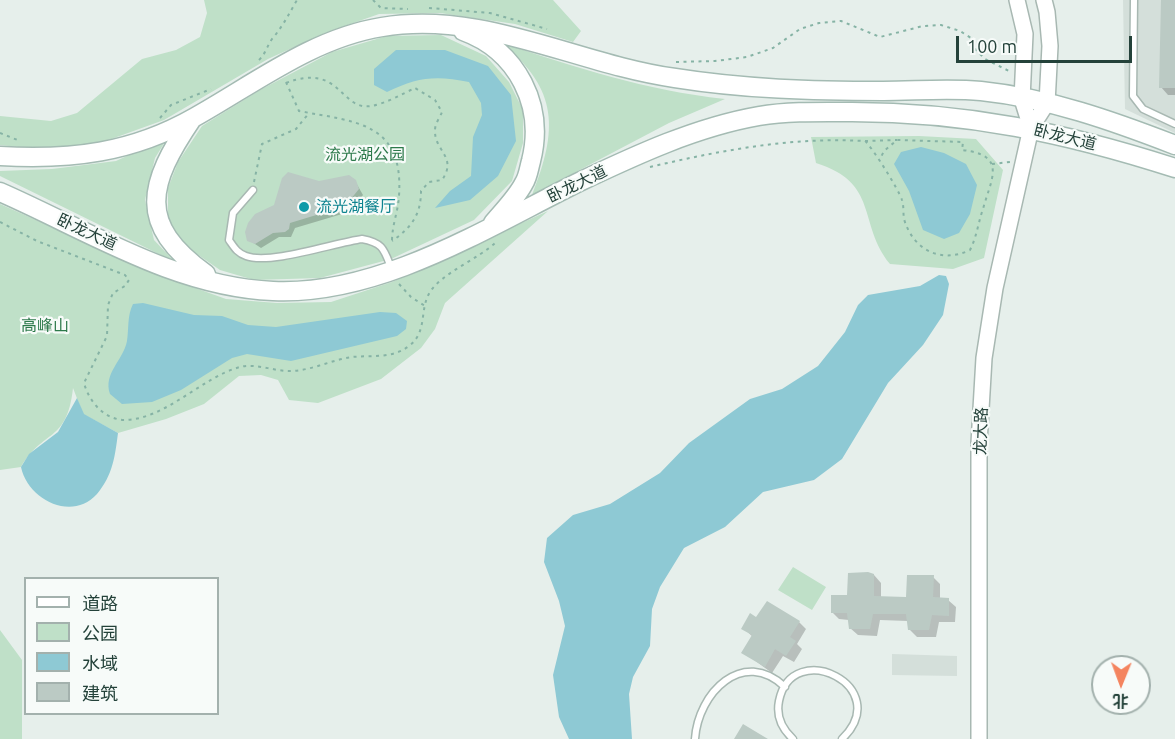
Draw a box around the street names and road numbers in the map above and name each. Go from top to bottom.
street label: 卧龙大道 [1032,120,1098,154]
street label: 卧龙大道 [544,161,610,207]
street label: 卧龙大道 [54,210,120,254]
street label: 龙大路 [971,407,991,455]

